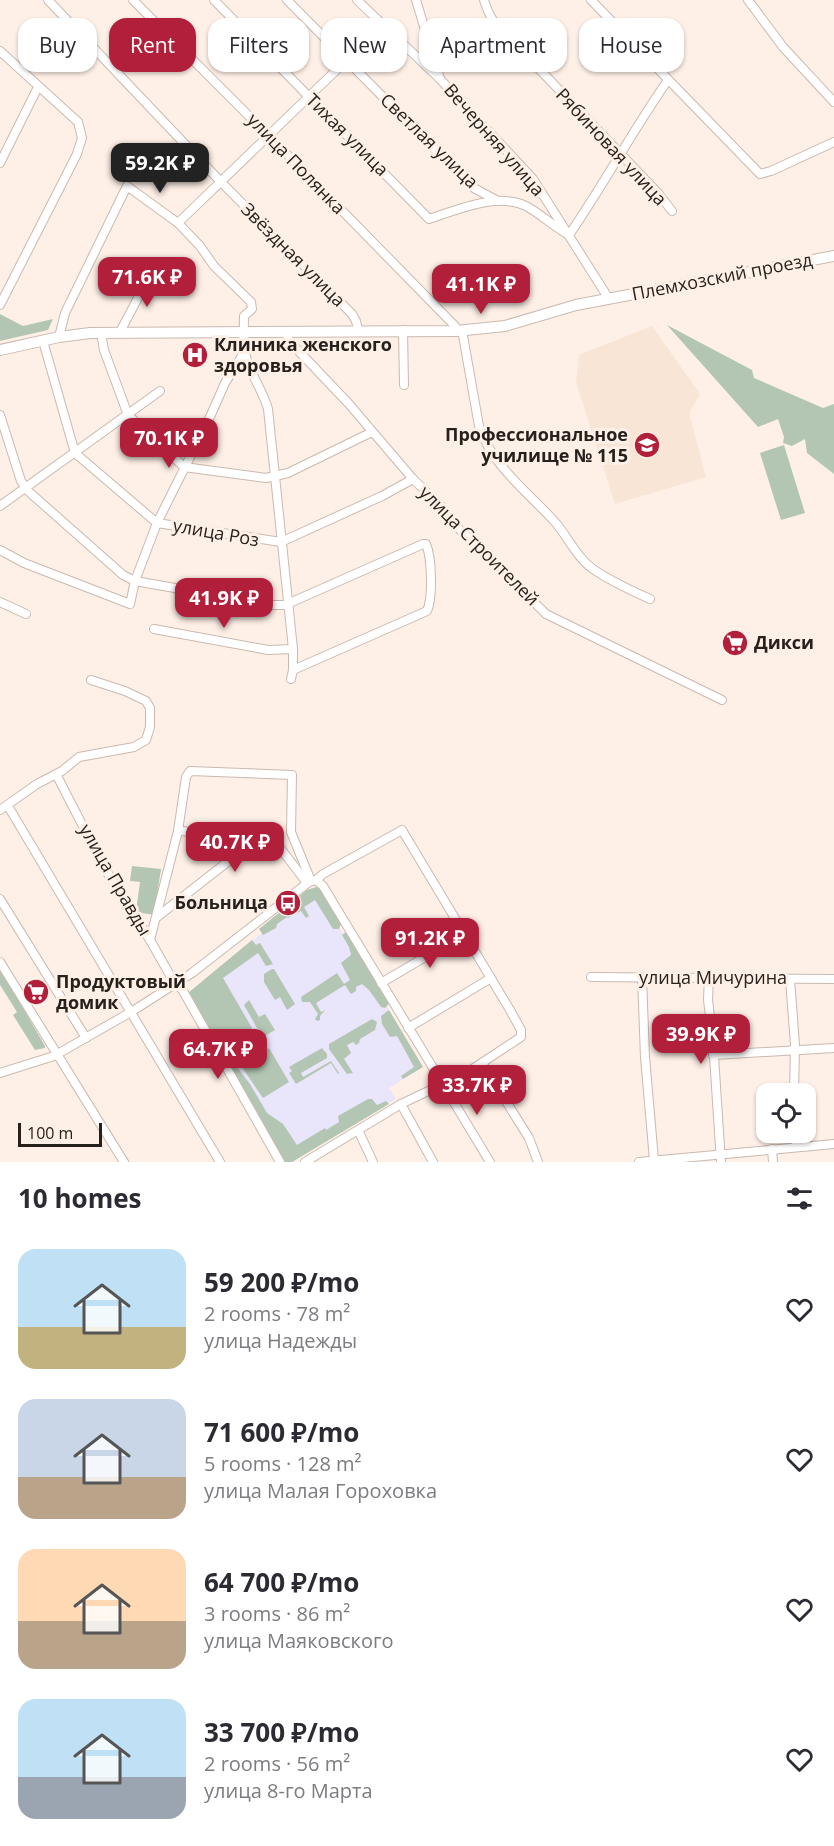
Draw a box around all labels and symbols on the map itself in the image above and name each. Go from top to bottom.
street label: Вечерняя улица [439,78,550,201]
street label: Рябиновая улица [551,82,672,210]
street label: Светлая улица [376,87,484,193]
street label: Тихая улица [301,88,394,181]
street label: улица Полянка [242,108,351,219]
pin: 59.2K ₽ [105,143,215,194]
street label: Звёздная улица [236,197,351,312]
street label: Племхозский проезд [630,247,814,305]
pin: 71.6K ₽ [92,257,202,308]
pin: 41.1K ₽ [426,264,536,315]
place label: Клиника женского здоровья [214,332,392,377]
hospital icon: Клиника женского здоровья [180,340,210,370]
pin: 70.1K ₽ [114,418,224,469]
place label: Профессиональное училище № 115 [445,422,628,467]
school or university icon: Профессиональное училище № 115 [632,430,662,460]
street label: улица Строителей [415,480,545,610]
street label: улица Роз [171,513,261,551]
pin: 41.9K ₽ [169,578,279,629]
supermarket icon: Дикси [720,628,750,658]
place label: Дикси [754,630,814,654]
street label: улица Правды [74,819,158,940]
pin: 40.7K ₽ [180,822,290,873]
bus stop icon: Больница [273,888,303,918]
place label: Больница [175,890,268,914]
pin: 91.2K ₽ [375,918,485,969]
street label: улица Мичурина [639,965,787,989]
place label: Продуктовый домик [56,969,186,1014]
supermarket icon: Продуктовый домик [21,977,51,1007]
pin: 39.9K ₽ [646,1014,756,1065]
pin: 64.7K ₽ [163,1029,273,1080]
pin: 33.7K ₽ [422,1065,532,1116]
scale bar [18,1120,102,1148]

